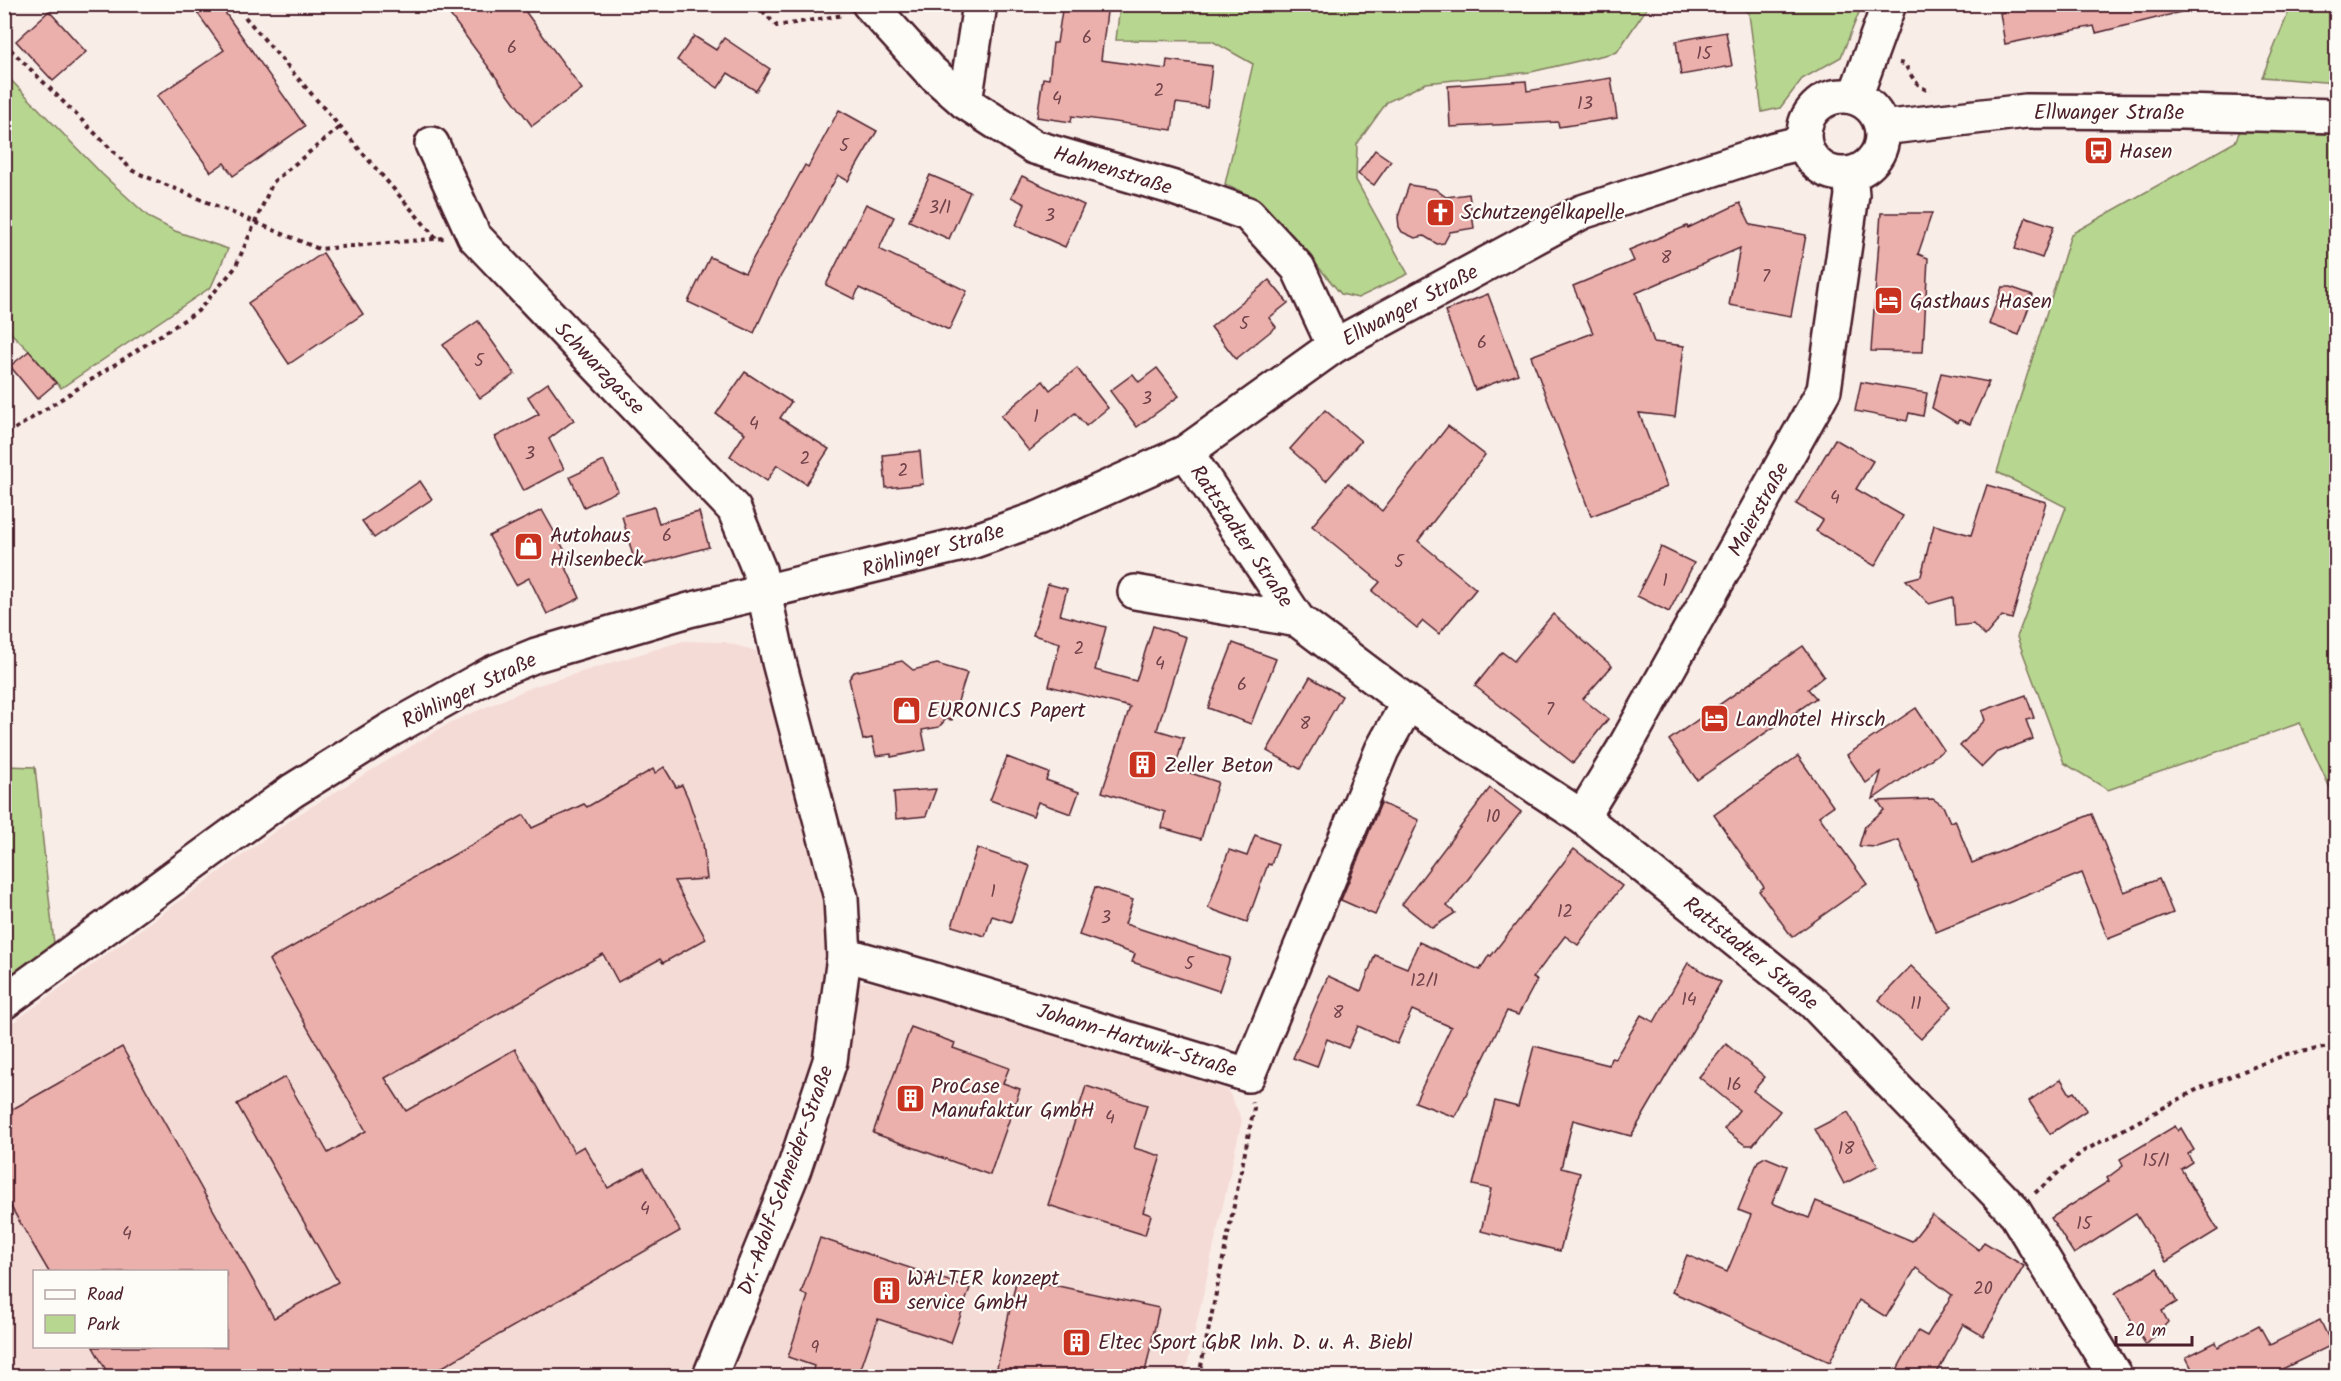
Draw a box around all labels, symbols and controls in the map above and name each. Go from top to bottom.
house number: 6 [1082,24,1092,53]
house number: 6 [507,34,517,63]
house number: 15 [1696,40,1713,69]
house number: 2 [1154,77,1164,106]
house number: 4 [1052,85,1062,114]
house number: 13 [1577,90,1593,119]
street label: Ellwanger Straße [2034,97,2185,130]
house number: 5 [839,132,850,161]
bus stop icon: Hasen [2082,135,2114,167]
place label: Hasen [2119,136,2173,169]
street label: Hahnenstraße [1049,138,1177,205]
house number: 3/1 [929,194,951,223]
church icon: Schutzengelkapelle [1424,196,1456,228]
place label: Schutzengelkapelle [1461,197,1625,230]
house number: 3 [1045,202,1055,231]
house number: 8 [1661,244,1672,273]
street label: Ellwanger Straße [1337,256,1485,356]
house number: 7 [1762,263,1771,292]
hotel icon: Gasthaus Hasen [1873,285,1905,317]
place label: Gasthaus Hasen [1910,286,2052,319]
house number: 5 [1239,310,1250,339]
street label: Schwarzgasse [546,315,653,424]
house number: 6 [1477,329,1487,358]
house number: 5 [474,347,485,376]
house number: 3 [1142,385,1152,414]
house number: 1 [1033,403,1039,432]
house number: 4 [749,410,759,439]
house number: 3 [525,440,535,469]
house number: 2 [800,445,810,474]
street label: Maierstraße [1720,456,1799,563]
house number: 2 [898,457,908,486]
street label: Rattstadter Straße [1181,459,1301,616]
house number: 4 [1830,484,1840,513]
street label: Röhlinger Straße [858,515,1009,588]
place label: Autohaus Hilsenbeck [550,520,644,577]
house number: 6 [662,522,672,551]
shop icon: Autohaus Hilsenbeck [513,531,545,563]
house number: 5 [1394,548,1405,577]
house number: 1 [1662,567,1668,596]
house number: 2 [1074,635,1084,664]
street label: Röhlinger Straße [396,644,543,738]
house number: 4 [1155,650,1165,679]
house number: 6 [1237,671,1247,700]
shop icon: EURONICS Papert [890,694,922,726]
place label: EURONICS Papert [927,695,1087,728]
house number: 7 [1546,696,1555,725]
hotel icon: Landhotel Hirsch [1698,703,1730,735]
place label: Landhotel Hirsch [1735,704,1885,737]
house number: 8 [1300,710,1311,739]
building icon: Zeller Beton [1127,749,1159,781]
place label: Zeller Beton [1164,750,1273,783]
house number: 10 [1486,803,1500,832]
house number: 1 [990,878,996,907]
street label: Rattstadter Straße [1675,889,1826,1020]
house number: 12 [1557,898,1573,927]
house number: 3 [1101,904,1111,933]
house number: 5 [1184,950,1195,979]
house number: 12/1 [1410,967,1438,996]
house number: 14 [1681,986,1697,1015]
house number: 11 [1910,990,1922,1019]
street label: Johann-Hartwik-Straße [1032,995,1241,1088]
house number: 8 [1333,999,1344,1028]
street label: Dr.-Adolf-Schneider-Straße [729,1061,844,1300]
place label: ProCase Manufaktur GmbH [931,1071,1095,1128]
house number: 16 [1726,1071,1742,1100]
building icon: ProCase Manufaktur GmbH [894,1082,926,1114]
house number: 4 [1105,1104,1115,1133]
house number: 18 [1838,1135,1854,1164]
house number: 15/1 [2142,1147,2170,1176]
house number: 4 [640,1195,650,1224]
house number: 15 [2076,1210,2093,1239]
house number: 4 [122,1220,132,1249]
place label: WALTER konzept service GmbH [907,1263,1060,1320]
legend [33,1270,228,1348]
building icon: WALTER konzept service GmbH [870,1274,902,1306]
house number: 20 [1973,1275,1993,1304]
text: Road [87,1281,124,1310]
scale bar [2116,1309,2192,1347]
text: Park [87,1311,120,1340]
text: 20 m [2125,1317,2166,1346]
building icon: Eltec Sport GbR Inh. D. u. A. Biebl [1061,1326,1093,1358]
place label: Eltec Sport GbR Inh. D. u. A. Biebl [1098,1327,1412,1360]
house number: 9 [811,1334,820,1363]

